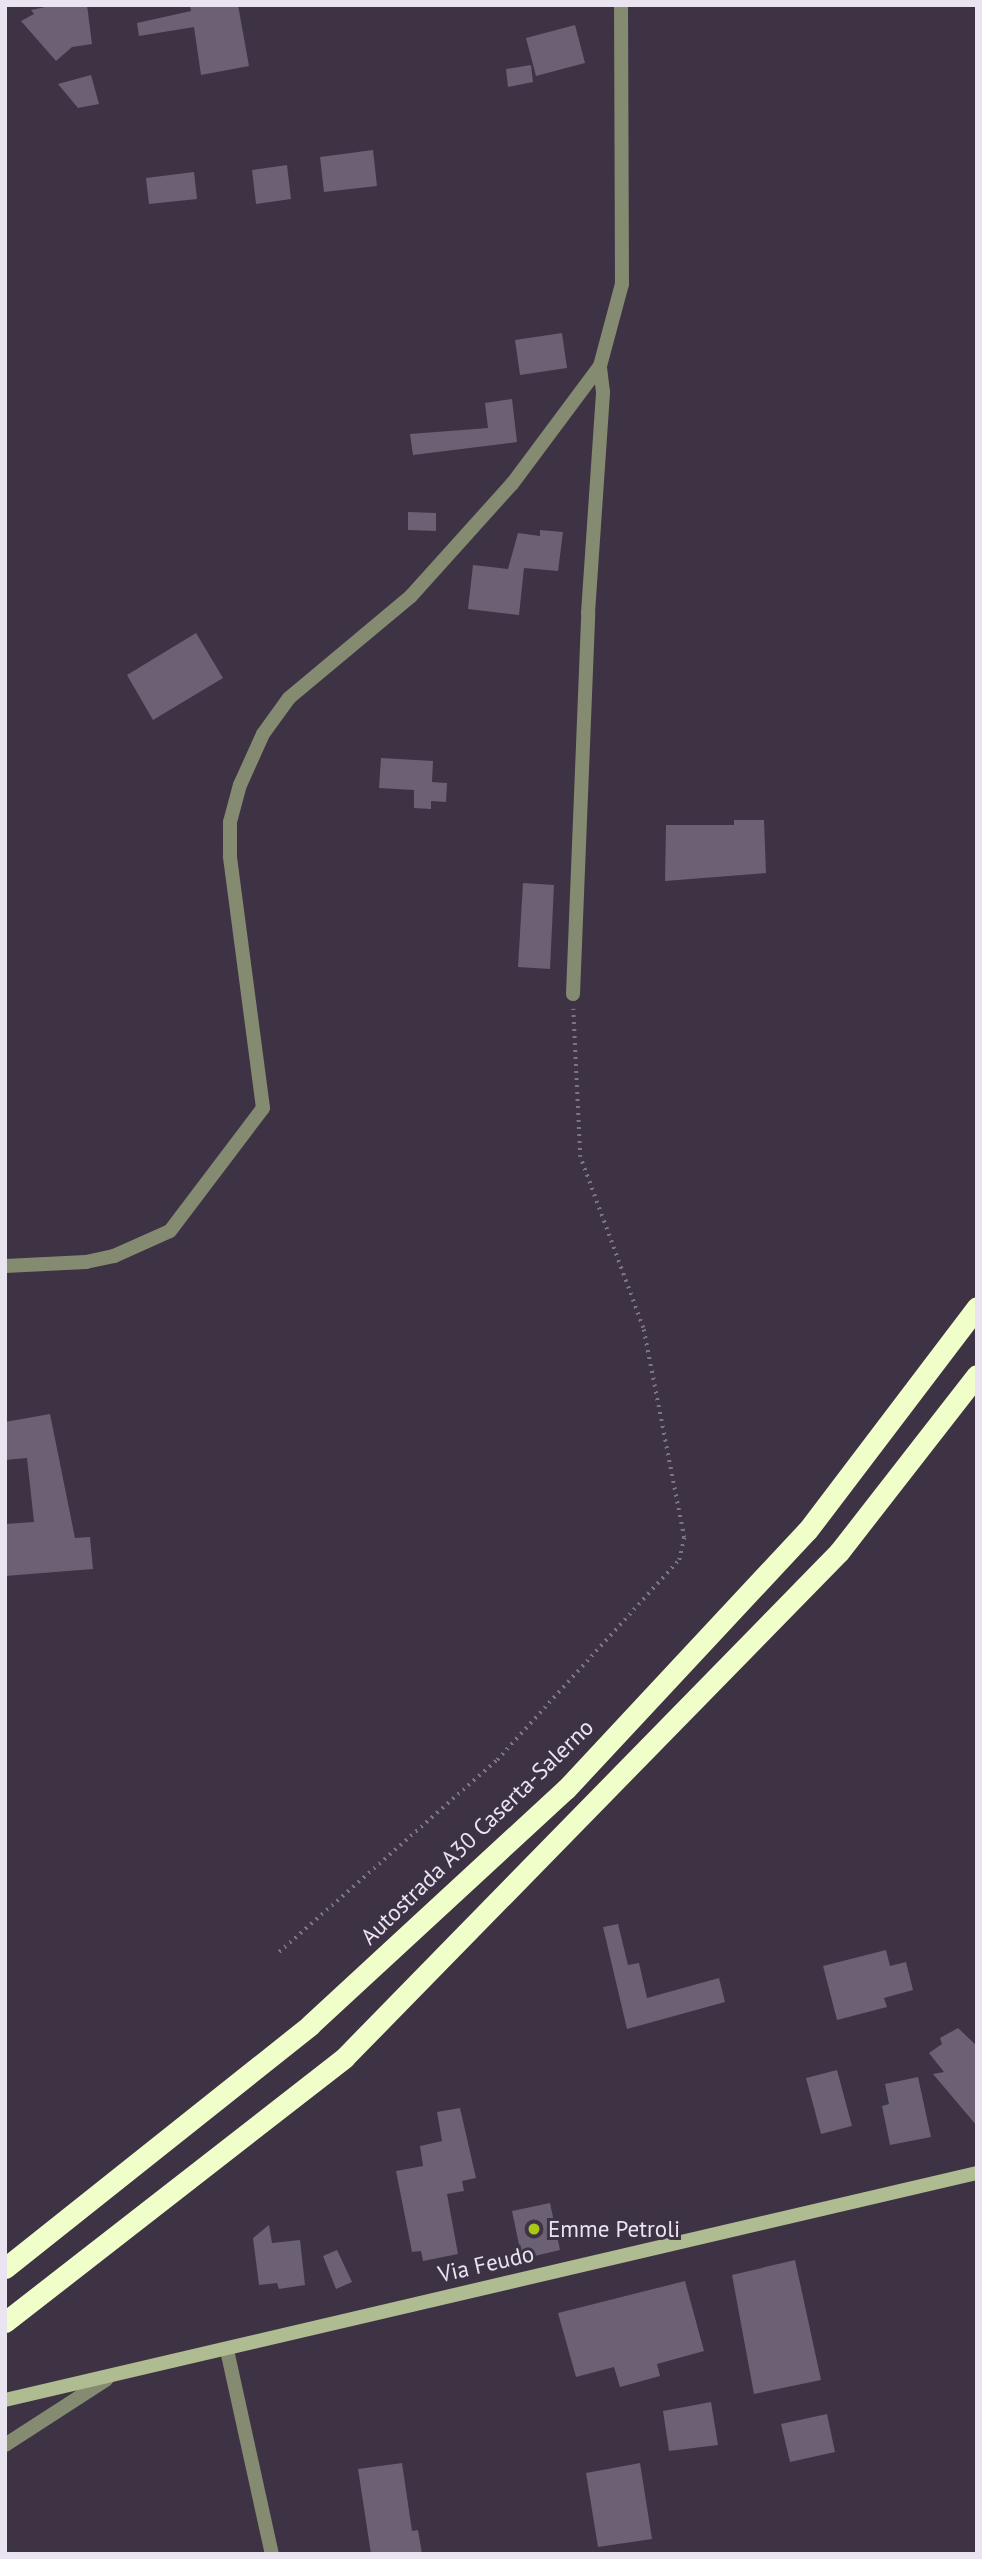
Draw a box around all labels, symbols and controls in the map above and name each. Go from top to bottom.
street label: Autostrada A30 Caserta-Salerno [355,1713,599,1951]
place label: Emme Petroli [548,2215,680,2243]
marker: Emme Petroli [526,2221,542,2237]
street label: Via Feudo [435,2240,537,2288]

